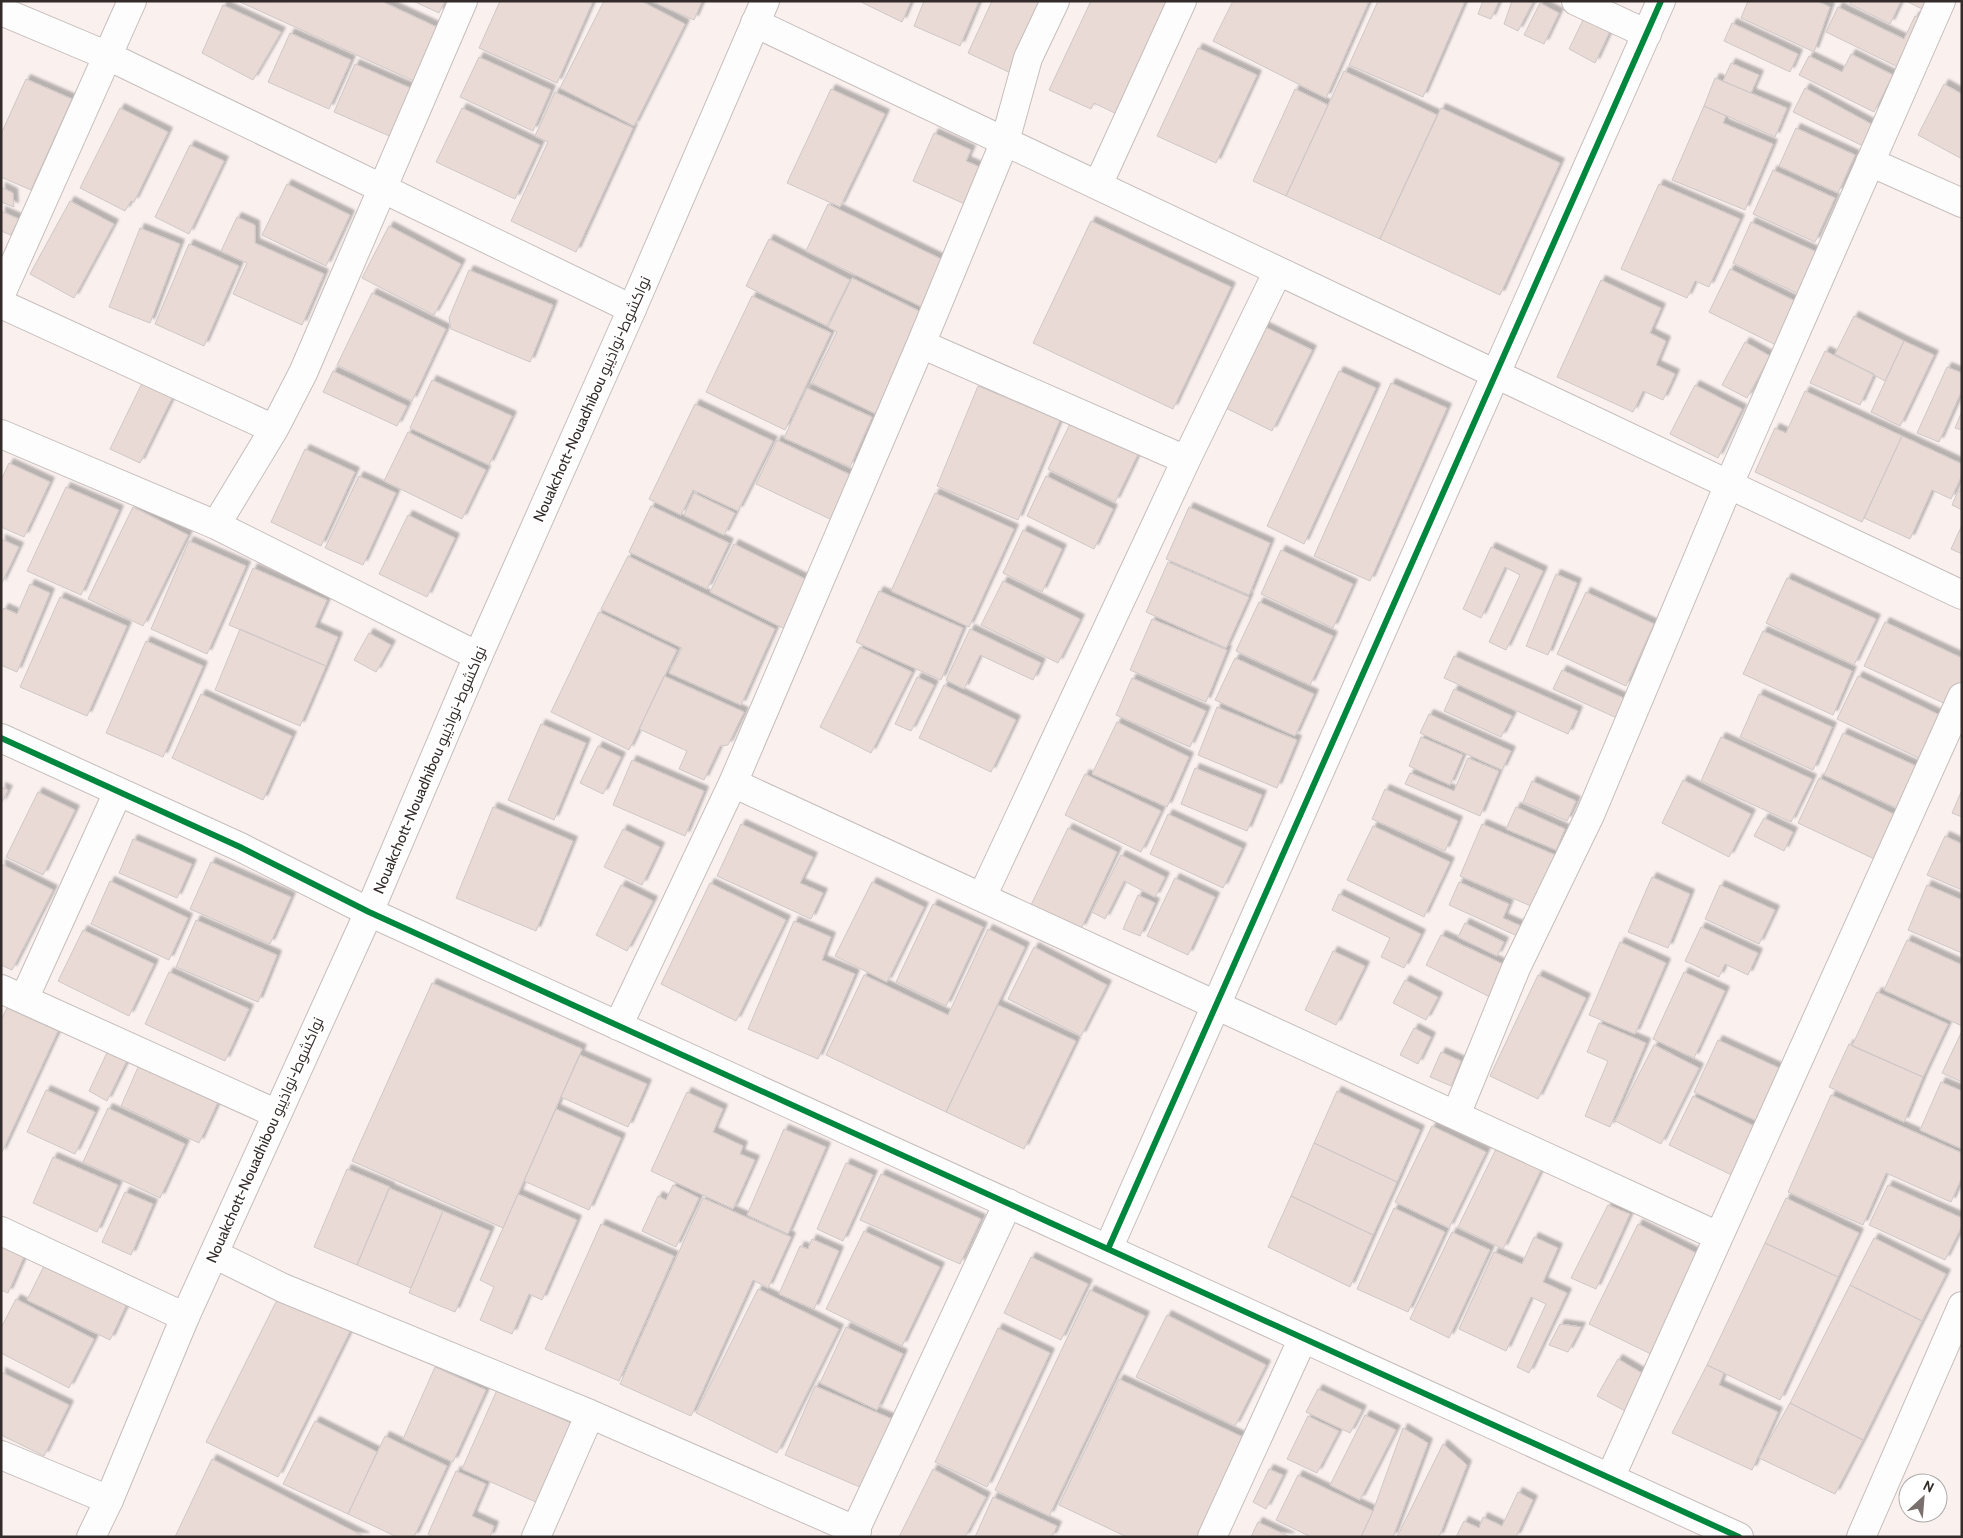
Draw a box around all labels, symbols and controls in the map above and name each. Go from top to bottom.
street label: Nouakchott-Nouadhibou نواكشوط-نواذيبو [529,273,655,525]
street label: Nouakchott-Nouadhibou نواكشوط-نواذيبو [370,643,490,897]
street label: Nouakchott-Nouadhibou نواكشوط-نواذيبو [202,1014,328,1266]
north arrow [1898,1473,1948,1523]
text: N [1920,1476,1937,1497]

